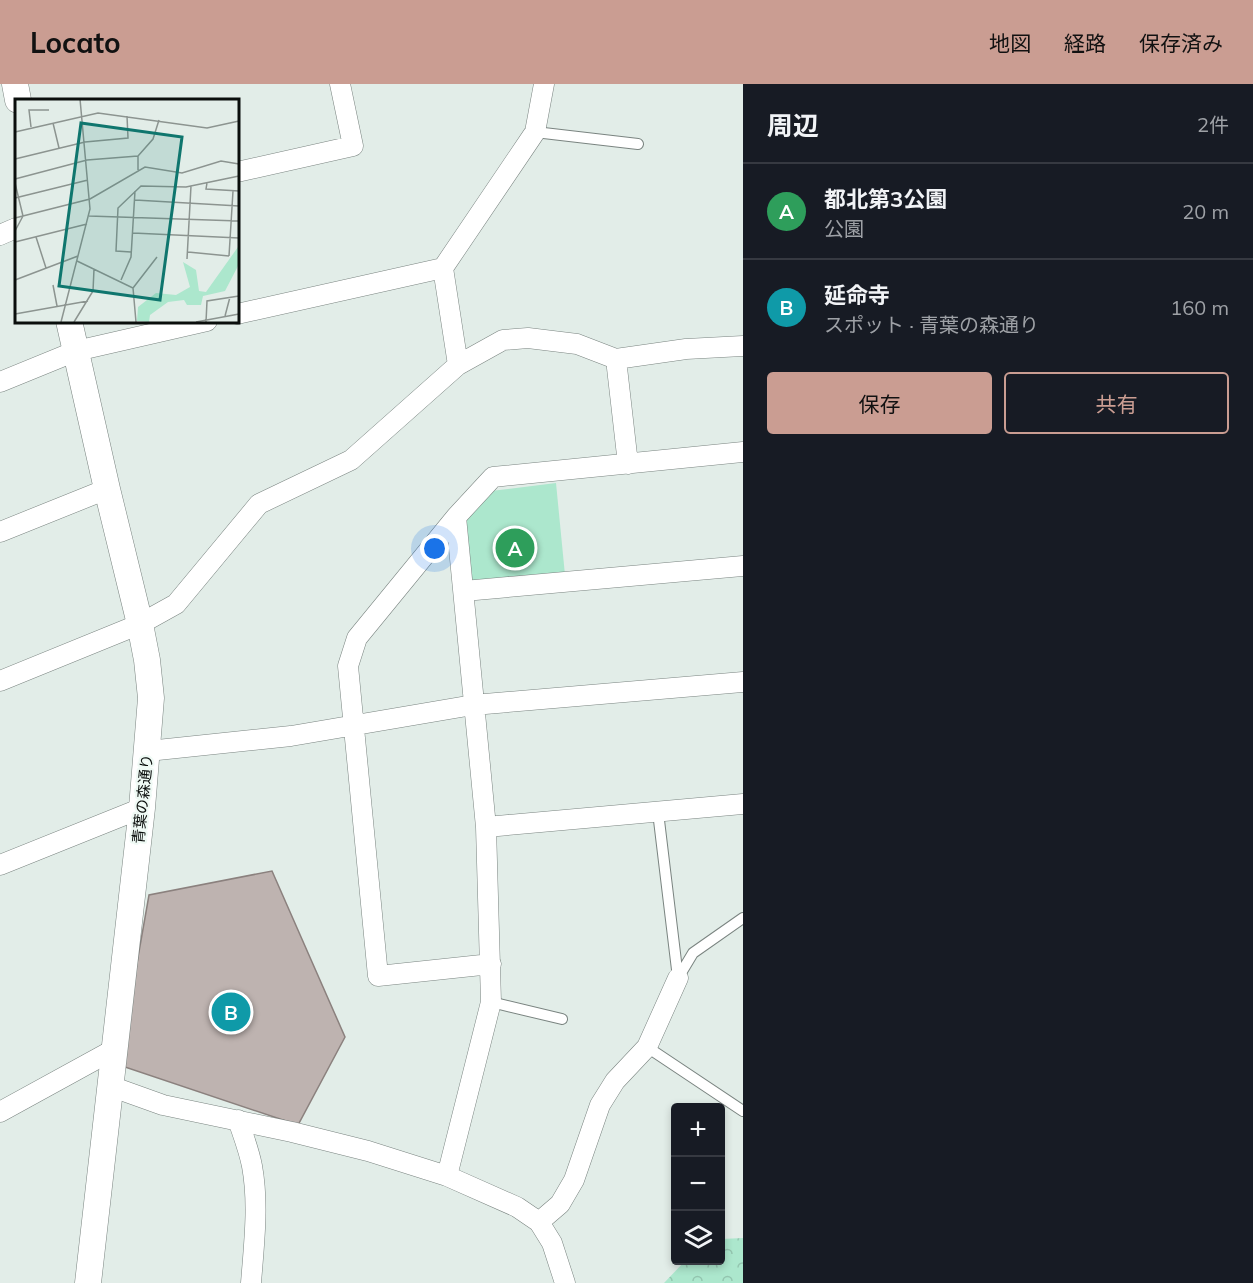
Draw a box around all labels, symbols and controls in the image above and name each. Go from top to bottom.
text: Locato [30,25,121,60]
text: 地図 [989,30,1031,56]
text: 経路 [1064,30,1106,56]
text: 保存済み [1139,30,1223,56]
inset map [15,99,238,322]
text: 周辺 [767,109,819,142]
text: 2件 [1197,112,1229,137]
text: 都北第3公園 [824,185,947,213]
text: A [779,199,794,224]
text: 20 m [1182,199,1229,224]
text: 公園 [824,216,864,241]
text: 延命寺 [824,281,890,309]
text: B [780,295,793,320]
text: 160 m [1170,295,1229,320]
text: スポット · 青葉の森通り [824,312,1039,337]
button: 保存 [767,372,992,434]
button: 共有 [1004,372,1229,434]
pin: A [496,526,534,570]
your location [420,534,449,563]
street label: 青葉の森通り [128,753,157,845]
pin: B [212,990,250,1034]
map controls [671,1103,725,1265]
button: + [671,1103,725,1157]
button: − [671,1157,725,1211]
button: layers [671,1211,725,1265]

